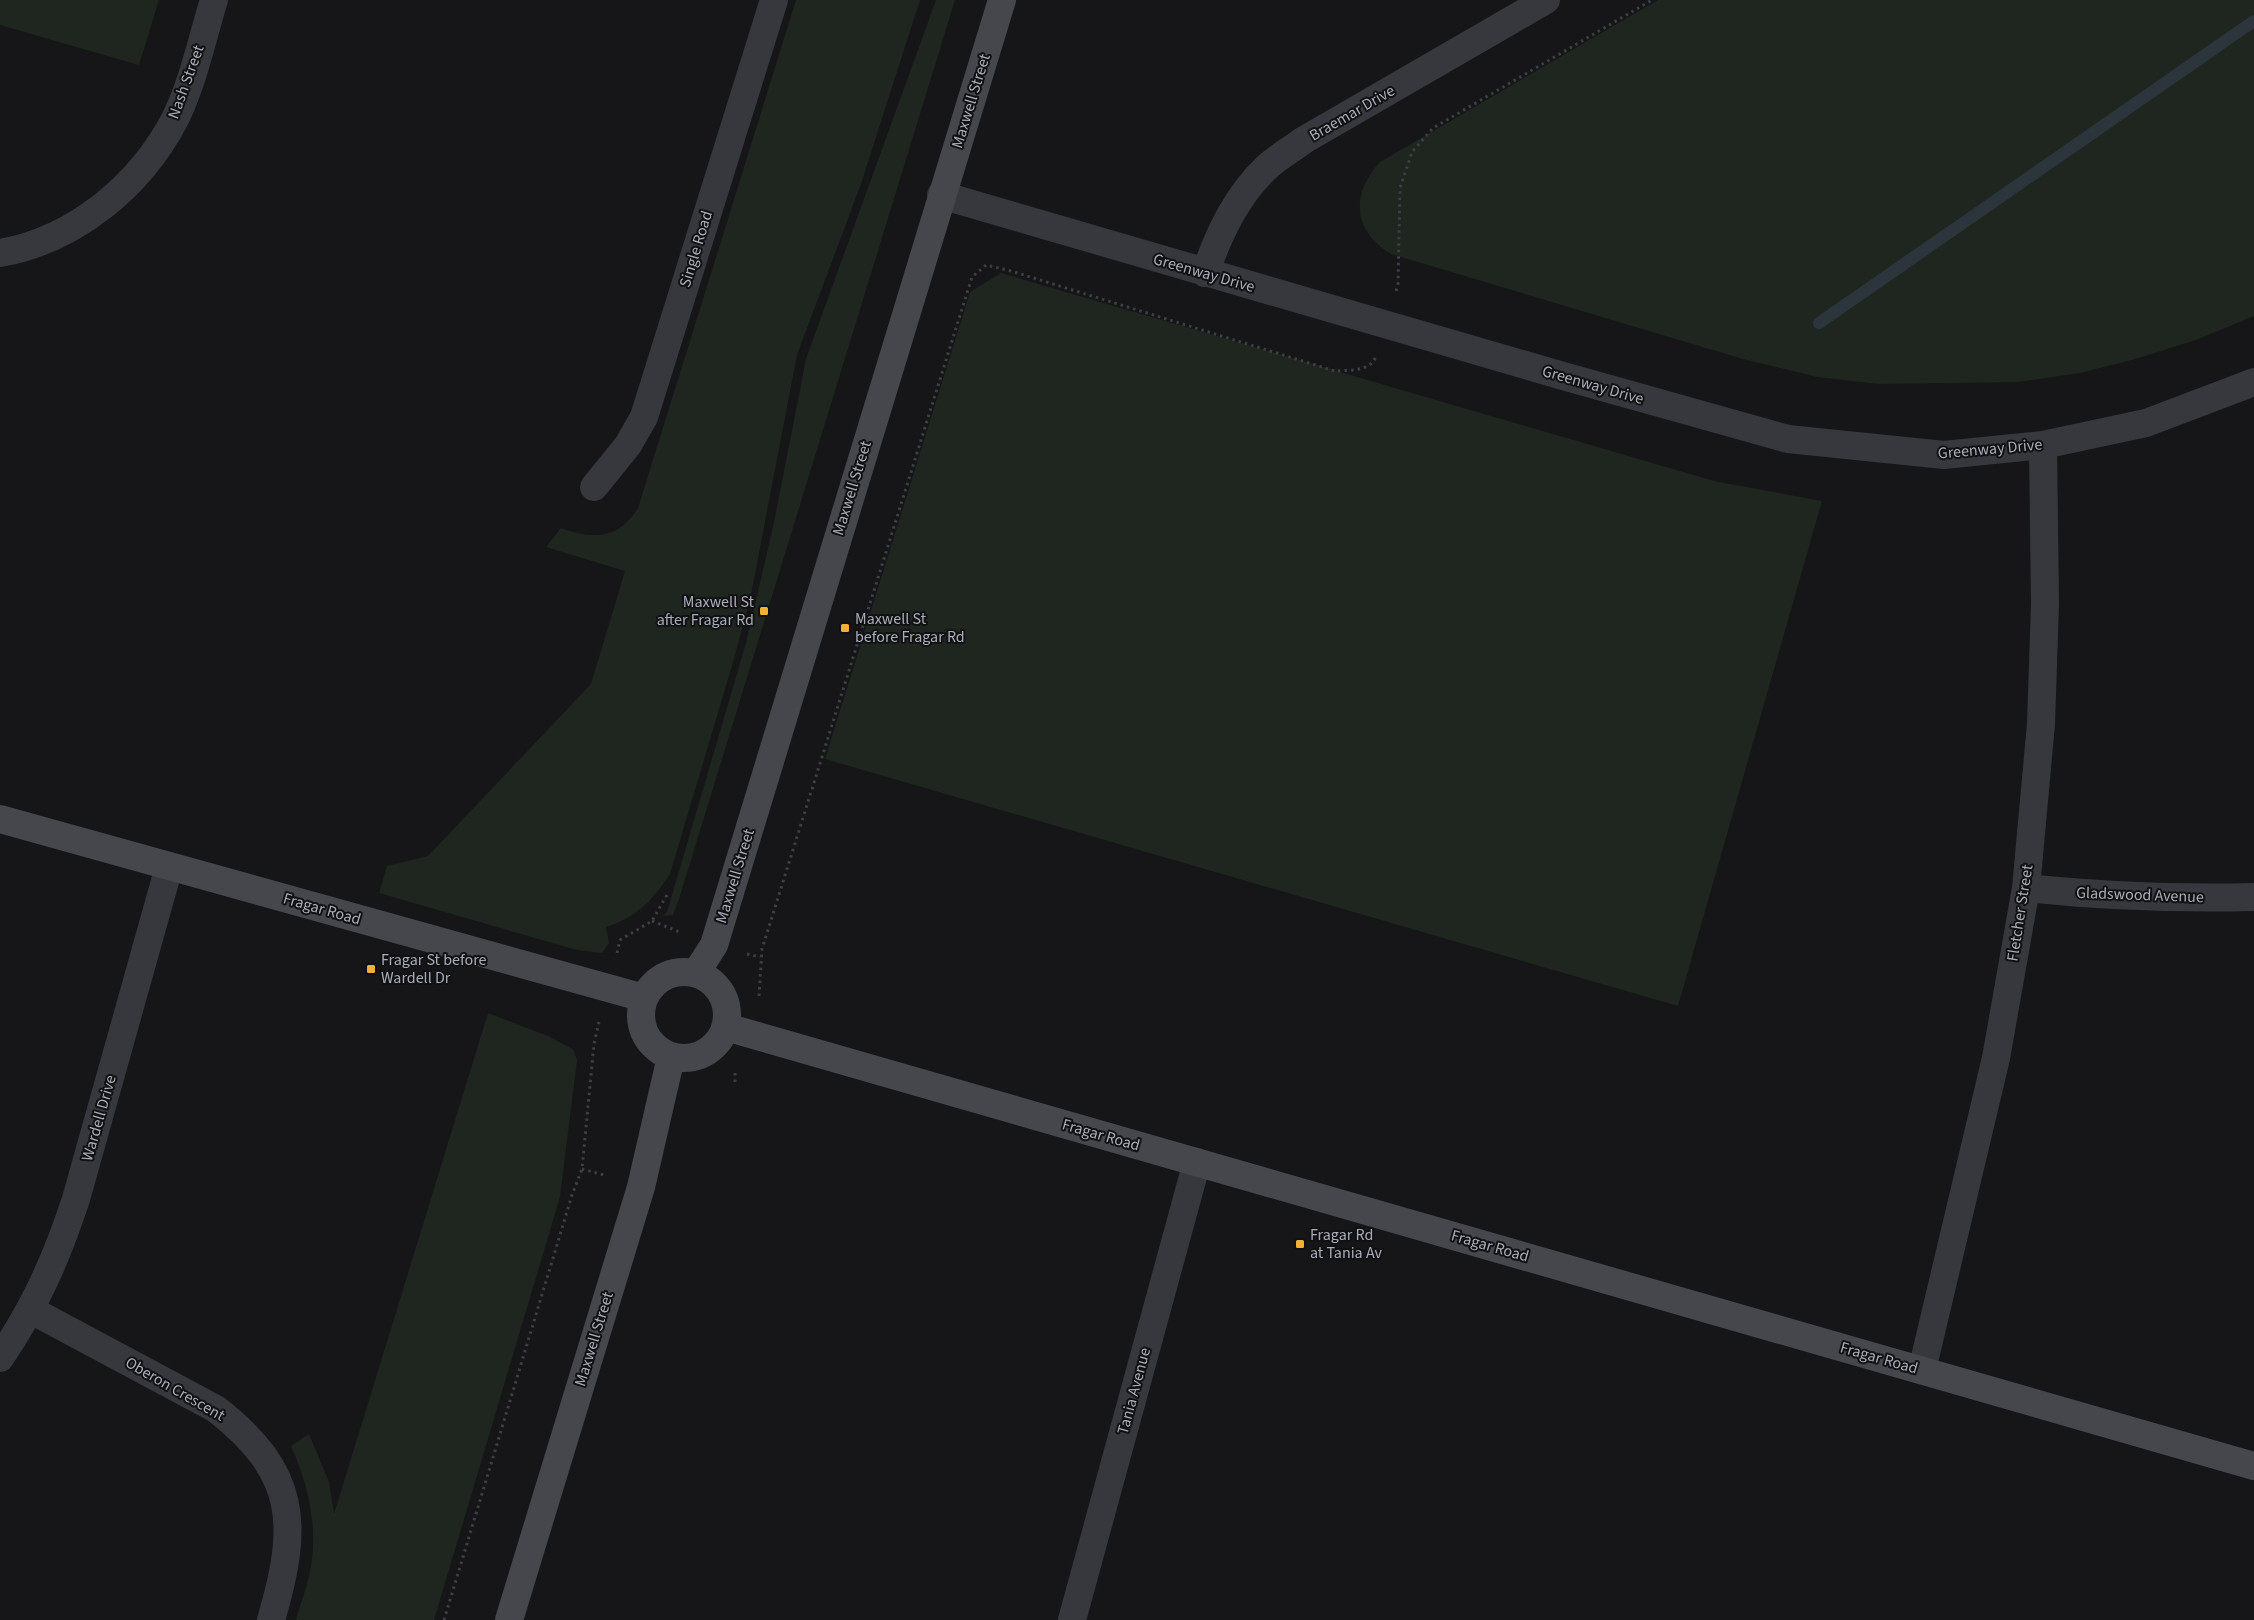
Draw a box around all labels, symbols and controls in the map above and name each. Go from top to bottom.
street label: Nash Street [162,41,210,122]
street label: Maxwell Street [946,51,996,151]
street label: Braemar Drive [1305,80,1399,146]
street label: Single Road [674,208,718,290]
street label: Greenway Drive [1151,248,1257,298]
street label: Greenway Drive [1540,360,1646,410]
street label: Greenway Drive [1937,433,2043,465]
street label: Maxwell Street [827,438,877,538]
place label: Maxwell St after Fragar Rd [657,591,755,631]
marker: Maxwell St after Fragar Rd [758,605,770,617]
place label: Maxwell St before Fragar Rd [855,608,965,648]
marker: Maxwell St before Fragar Rd [839,622,851,634]
street label: Maxwell Street [710,826,760,926]
street label: Fletcher Street [2001,862,2039,963]
street label: Gladswood Avenue [2076,882,2204,908]
street label: Fragar Road [281,887,363,931]
place label: Fragar St before Wardell Dr [381,949,487,989]
marker: Fragar St before Wardell Dr [365,963,377,975]
street label: Wardell Drive [76,1072,122,1164]
street label: Fragar Road [1060,1113,1142,1157]
place label: Fragar Rd at Tania Av [1310,1224,1382,1264]
street label: Fragar Road [1449,1224,1531,1268]
marker: Fragar Rd at Tania Av [1294,1238,1306,1250]
street label: Maxwell Street [569,1289,619,1389]
street label: Fragar Road [1838,1336,1920,1380]
street label: Tania Avenue [1112,1345,1156,1437]
street label: Oberon Crescent [121,1352,229,1427]

